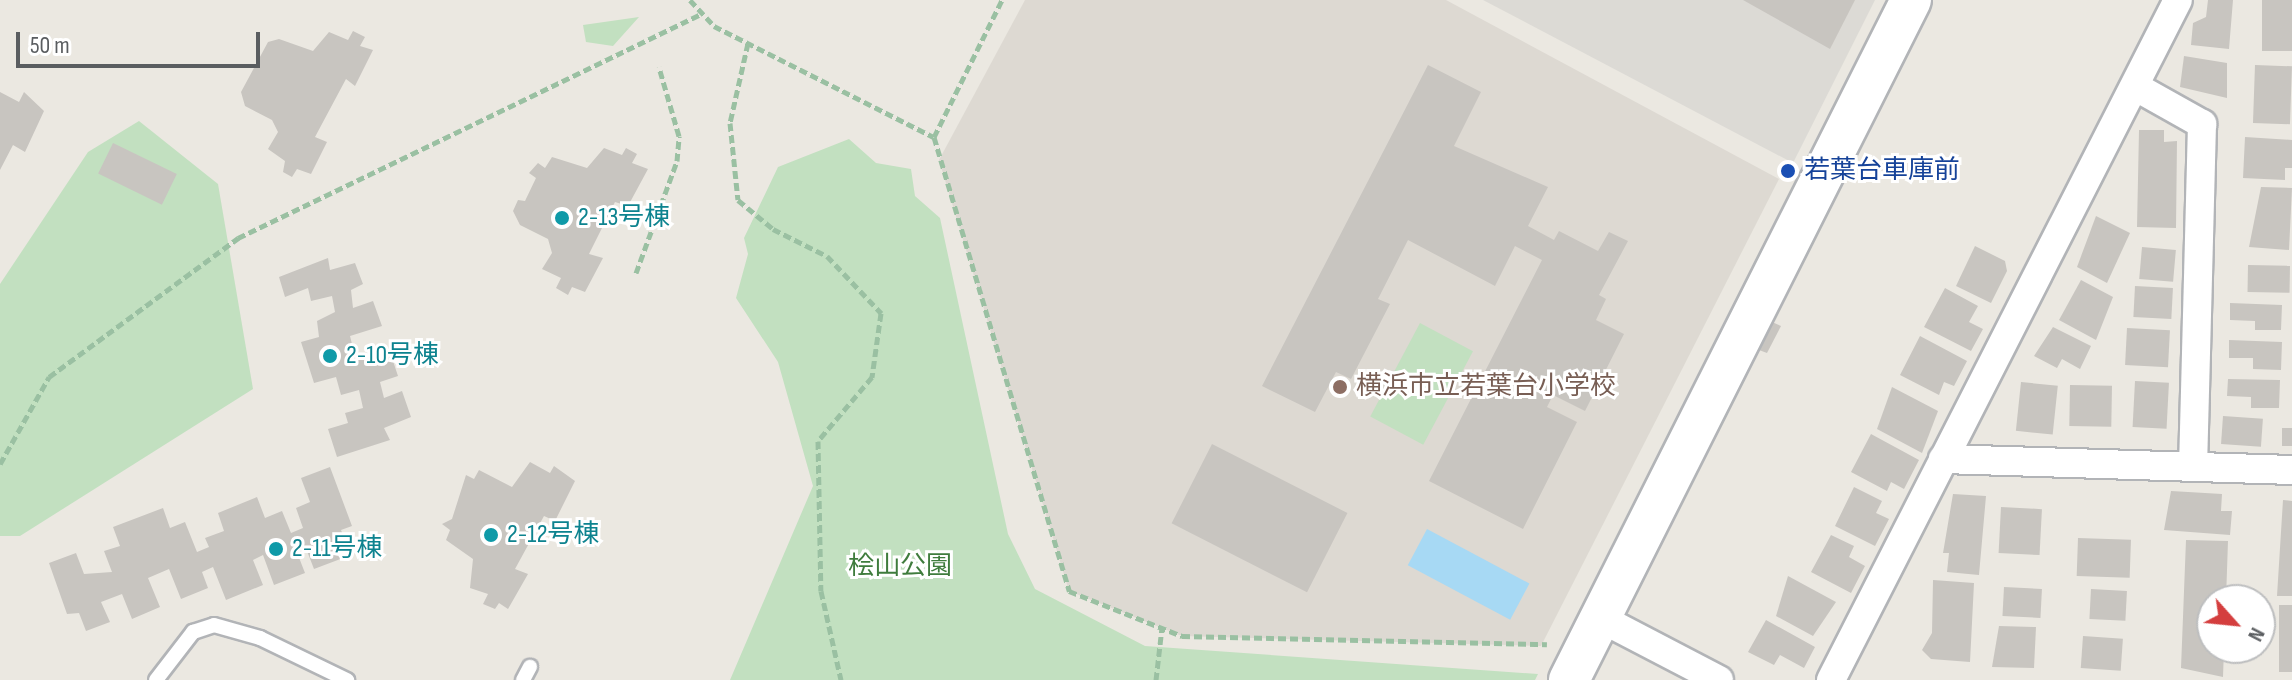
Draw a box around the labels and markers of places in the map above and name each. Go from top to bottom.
place label: 若葉台車庫前 [1804,155,1960,187]
marker: 若葉台車庫前 [1779,162,1797,180]
place label: 2-13号棟 [578,202,670,234]
marker: 2-13号棟 [553,209,571,227]
place label: 2-10号棟 [346,340,439,372]
marker: 2-10号棟 [321,347,339,365]
place label: 横浜市立若葉台小学校 [1356,371,1616,403]
marker: 横浜市立若葉台小学校 [1331,378,1349,396]
place label: 2-12号棟 [507,519,599,551]
marker: 2-12号棟 [482,526,500,544]
place label: 2-11号棟 [292,533,382,565]
marker: 2-11号棟 [267,540,285,558]

